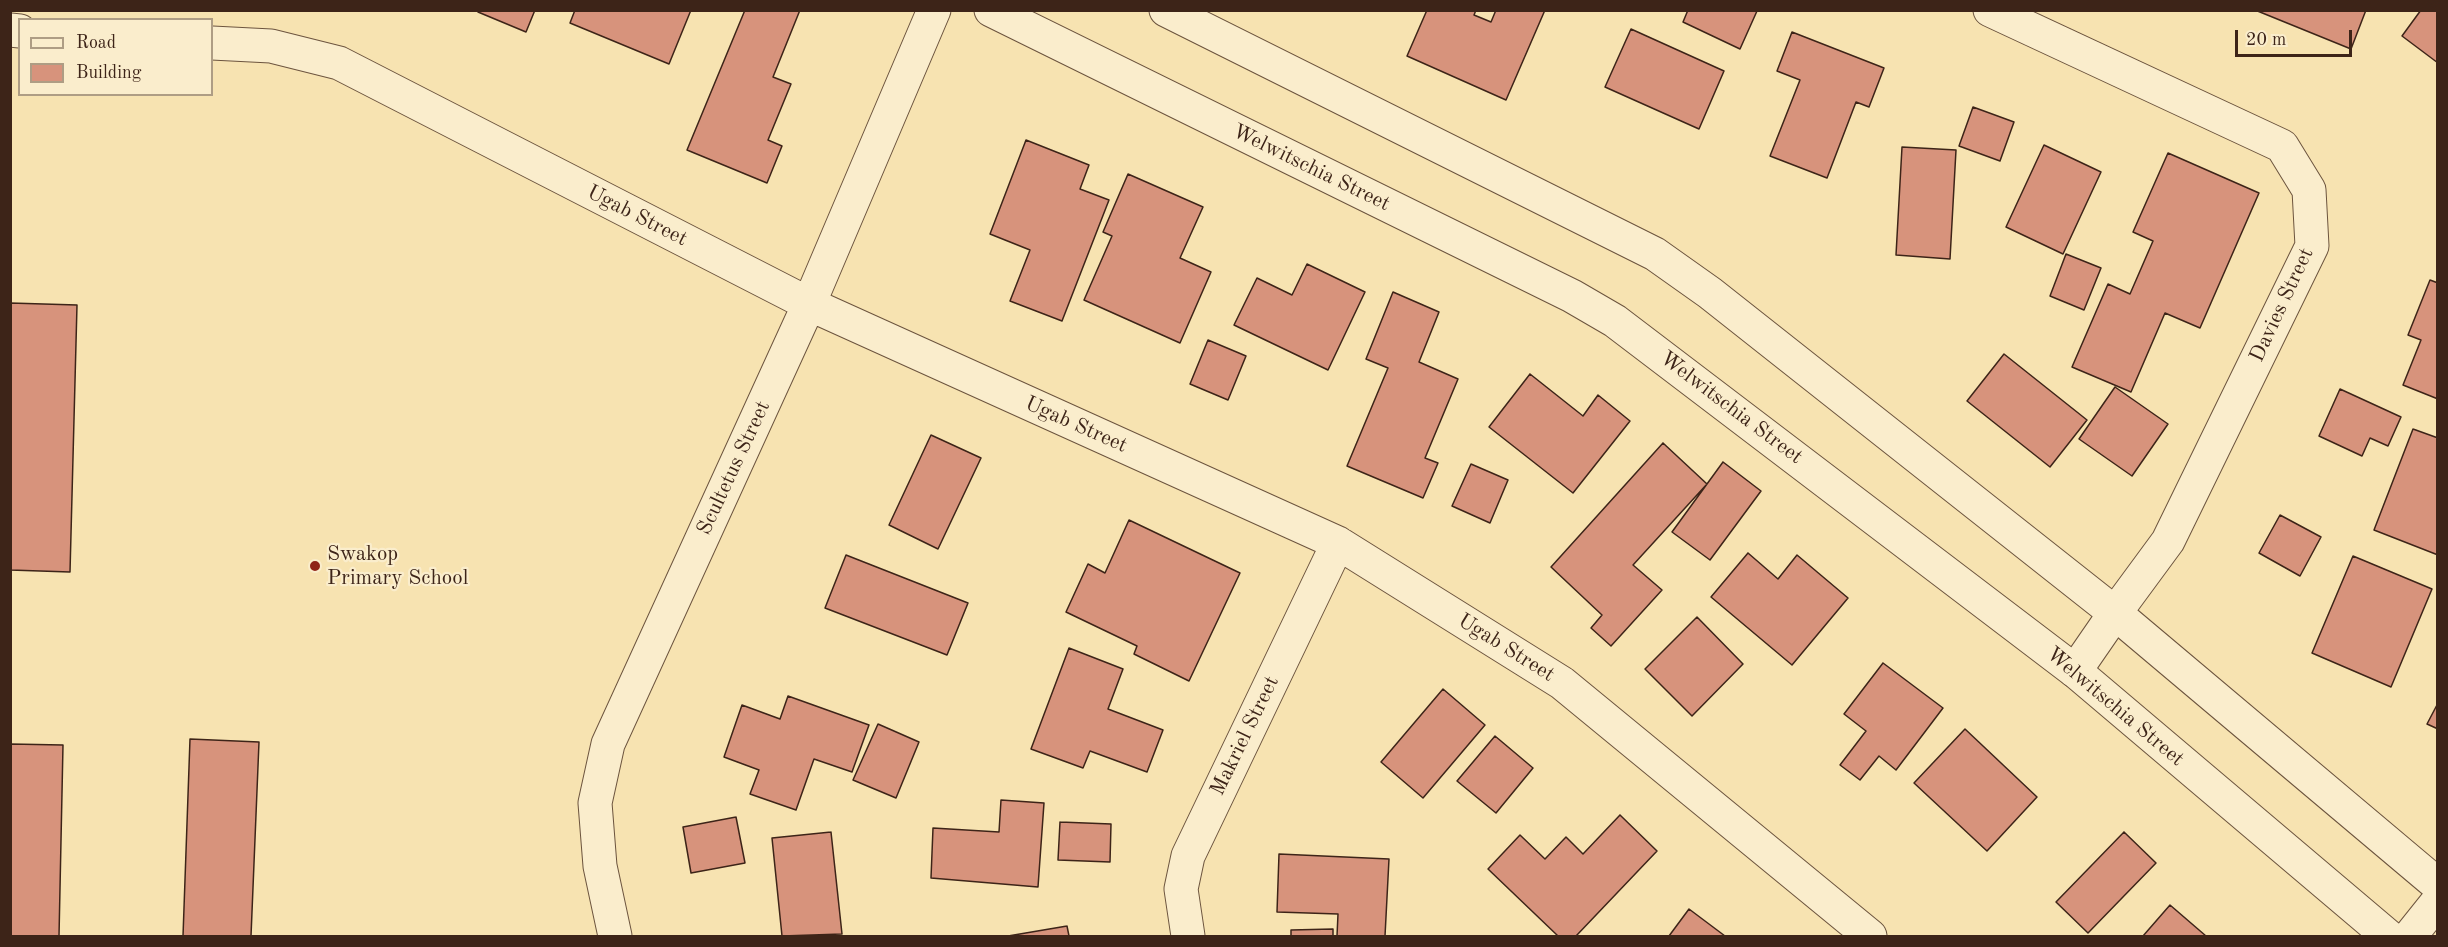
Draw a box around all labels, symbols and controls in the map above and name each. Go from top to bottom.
legend [18,18,213,96]
scale bar [2238,18,2355,56]
text: 20 m [2246,31,2286,49]
text: Road [76,34,116,52]
text: Building [76,64,141,82]
street label: Welwitschia Street [1228,119,1394,217]
street label: Ugab Street [583,180,691,252]
street label: Davies Street [2245,244,2319,366]
street label: Welwitschia Street [1655,346,1807,470]
street label: Ugab Street [1021,391,1131,459]
street label: Scultetus Street [692,397,776,539]
place label: Swakop Primary School [327,541,468,591]
marker: Swakop Primary School [308,559,322,573]
street label: Ugab Street [1453,608,1559,688]
street label: Welwitschia Street [2041,642,2189,772]
street label: Makriel Street [1205,672,1285,800]

